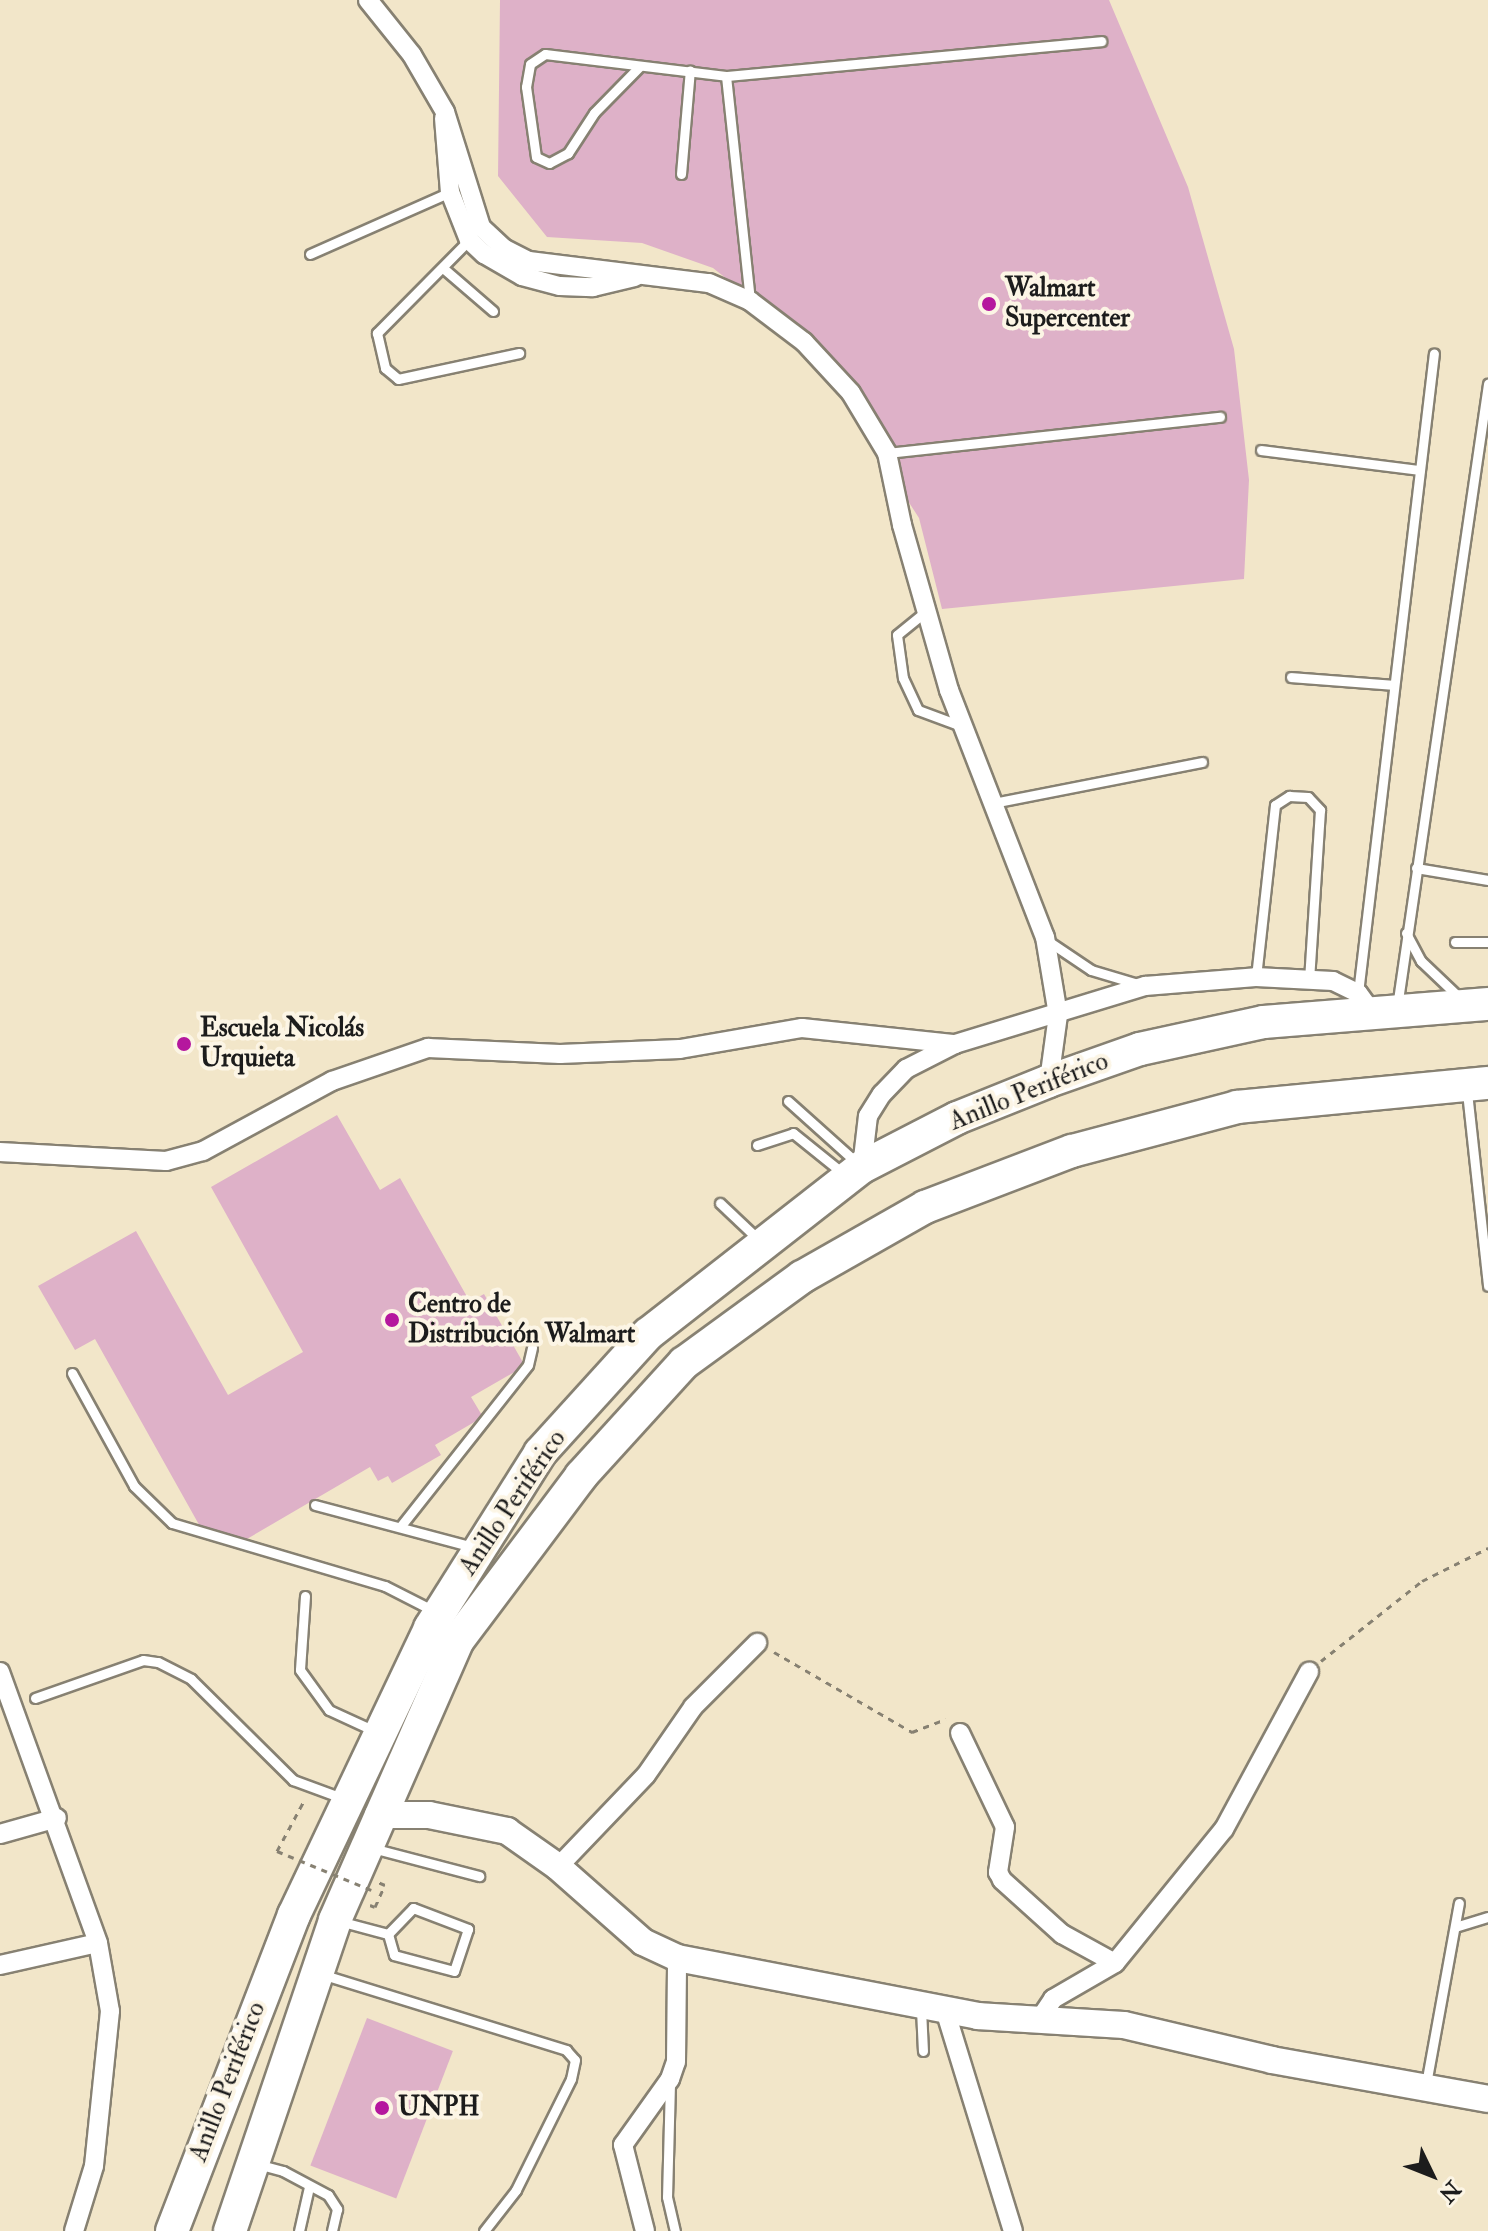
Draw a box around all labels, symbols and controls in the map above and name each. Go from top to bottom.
place label: Walmart Supercenter [1005,273,1130,334]
marker: Walmart Supercenter [980,295,998,313]
place label: Escuela Nicolás Urquieta [200,1013,364,1074]
marker: Escuela Nicolás Urquieta [175,1035,193,1053]
street label: Anillo Periférico [945,1046,1113,1138]
place label: Centro de Distribución Walmart [408,1289,635,1350]
marker: Centro de Distribución Walmart [383,1311,401,1329]
street label: Anillo Periférico [453,1424,573,1582]
street label: Anillo Periférico [183,1998,273,2166]
place label: UNPH [398,2092,480,2124]
marker: UNPH [373,2099,391,2117]
north arrow [1392,2135,1472,2215]
text: N [1433,2175,1467,2208]

